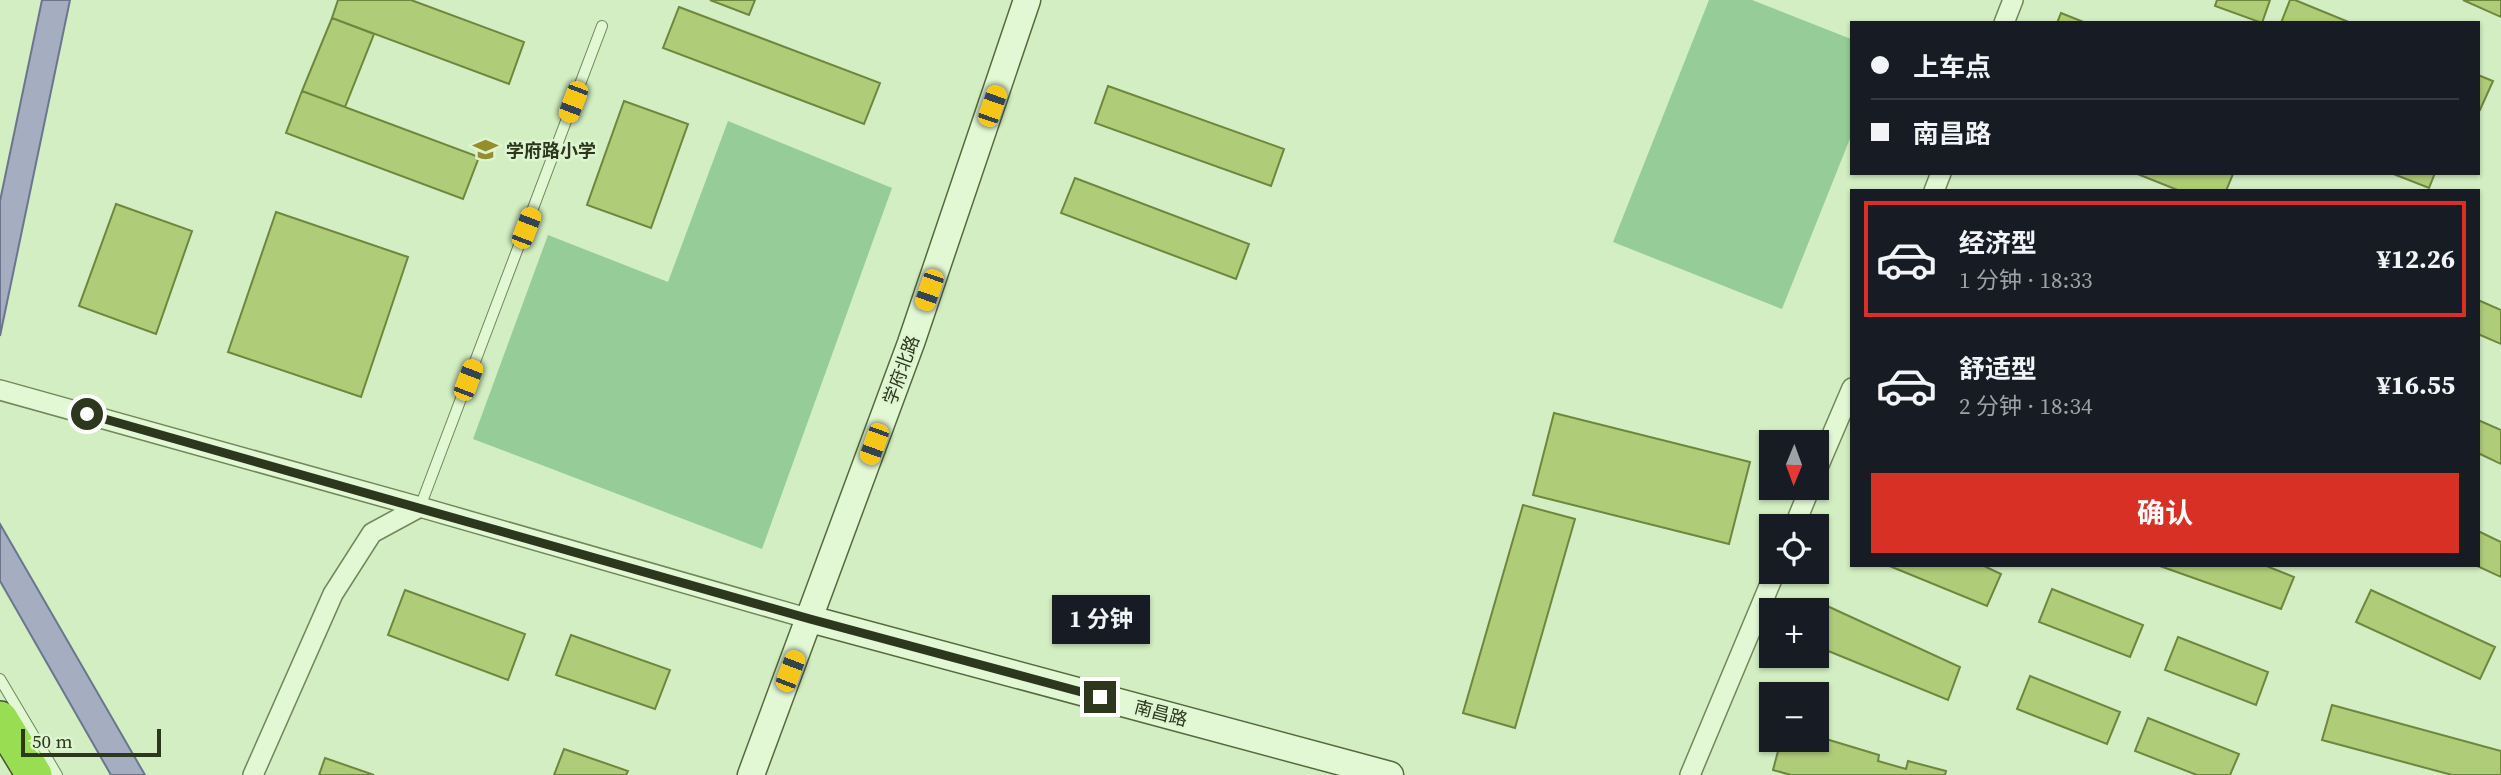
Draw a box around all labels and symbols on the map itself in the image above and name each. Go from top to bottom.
car [556,79,591,125]
car [976,83,1009,129]
school or university icon: 学府路小学 [472,136,500,164]
place label: 学府路小学 [506,138,596,163]
car [509,205,544,251]
car [913,267,946,313]
street label: 学府北路 [877,332,925,408]
car [451,357,486,403]
route start [71,398,103,430]
car [857,421,892,467]
north arrow [1759,430,1829,500]
callout: 1 分钟 [1051,596,1149,644]
car [773,648,808,694]
route end [1084,681,1116,713]
street label: 南昌路 [1132,694,1190,732]
scale bar [21,726,161,758]

